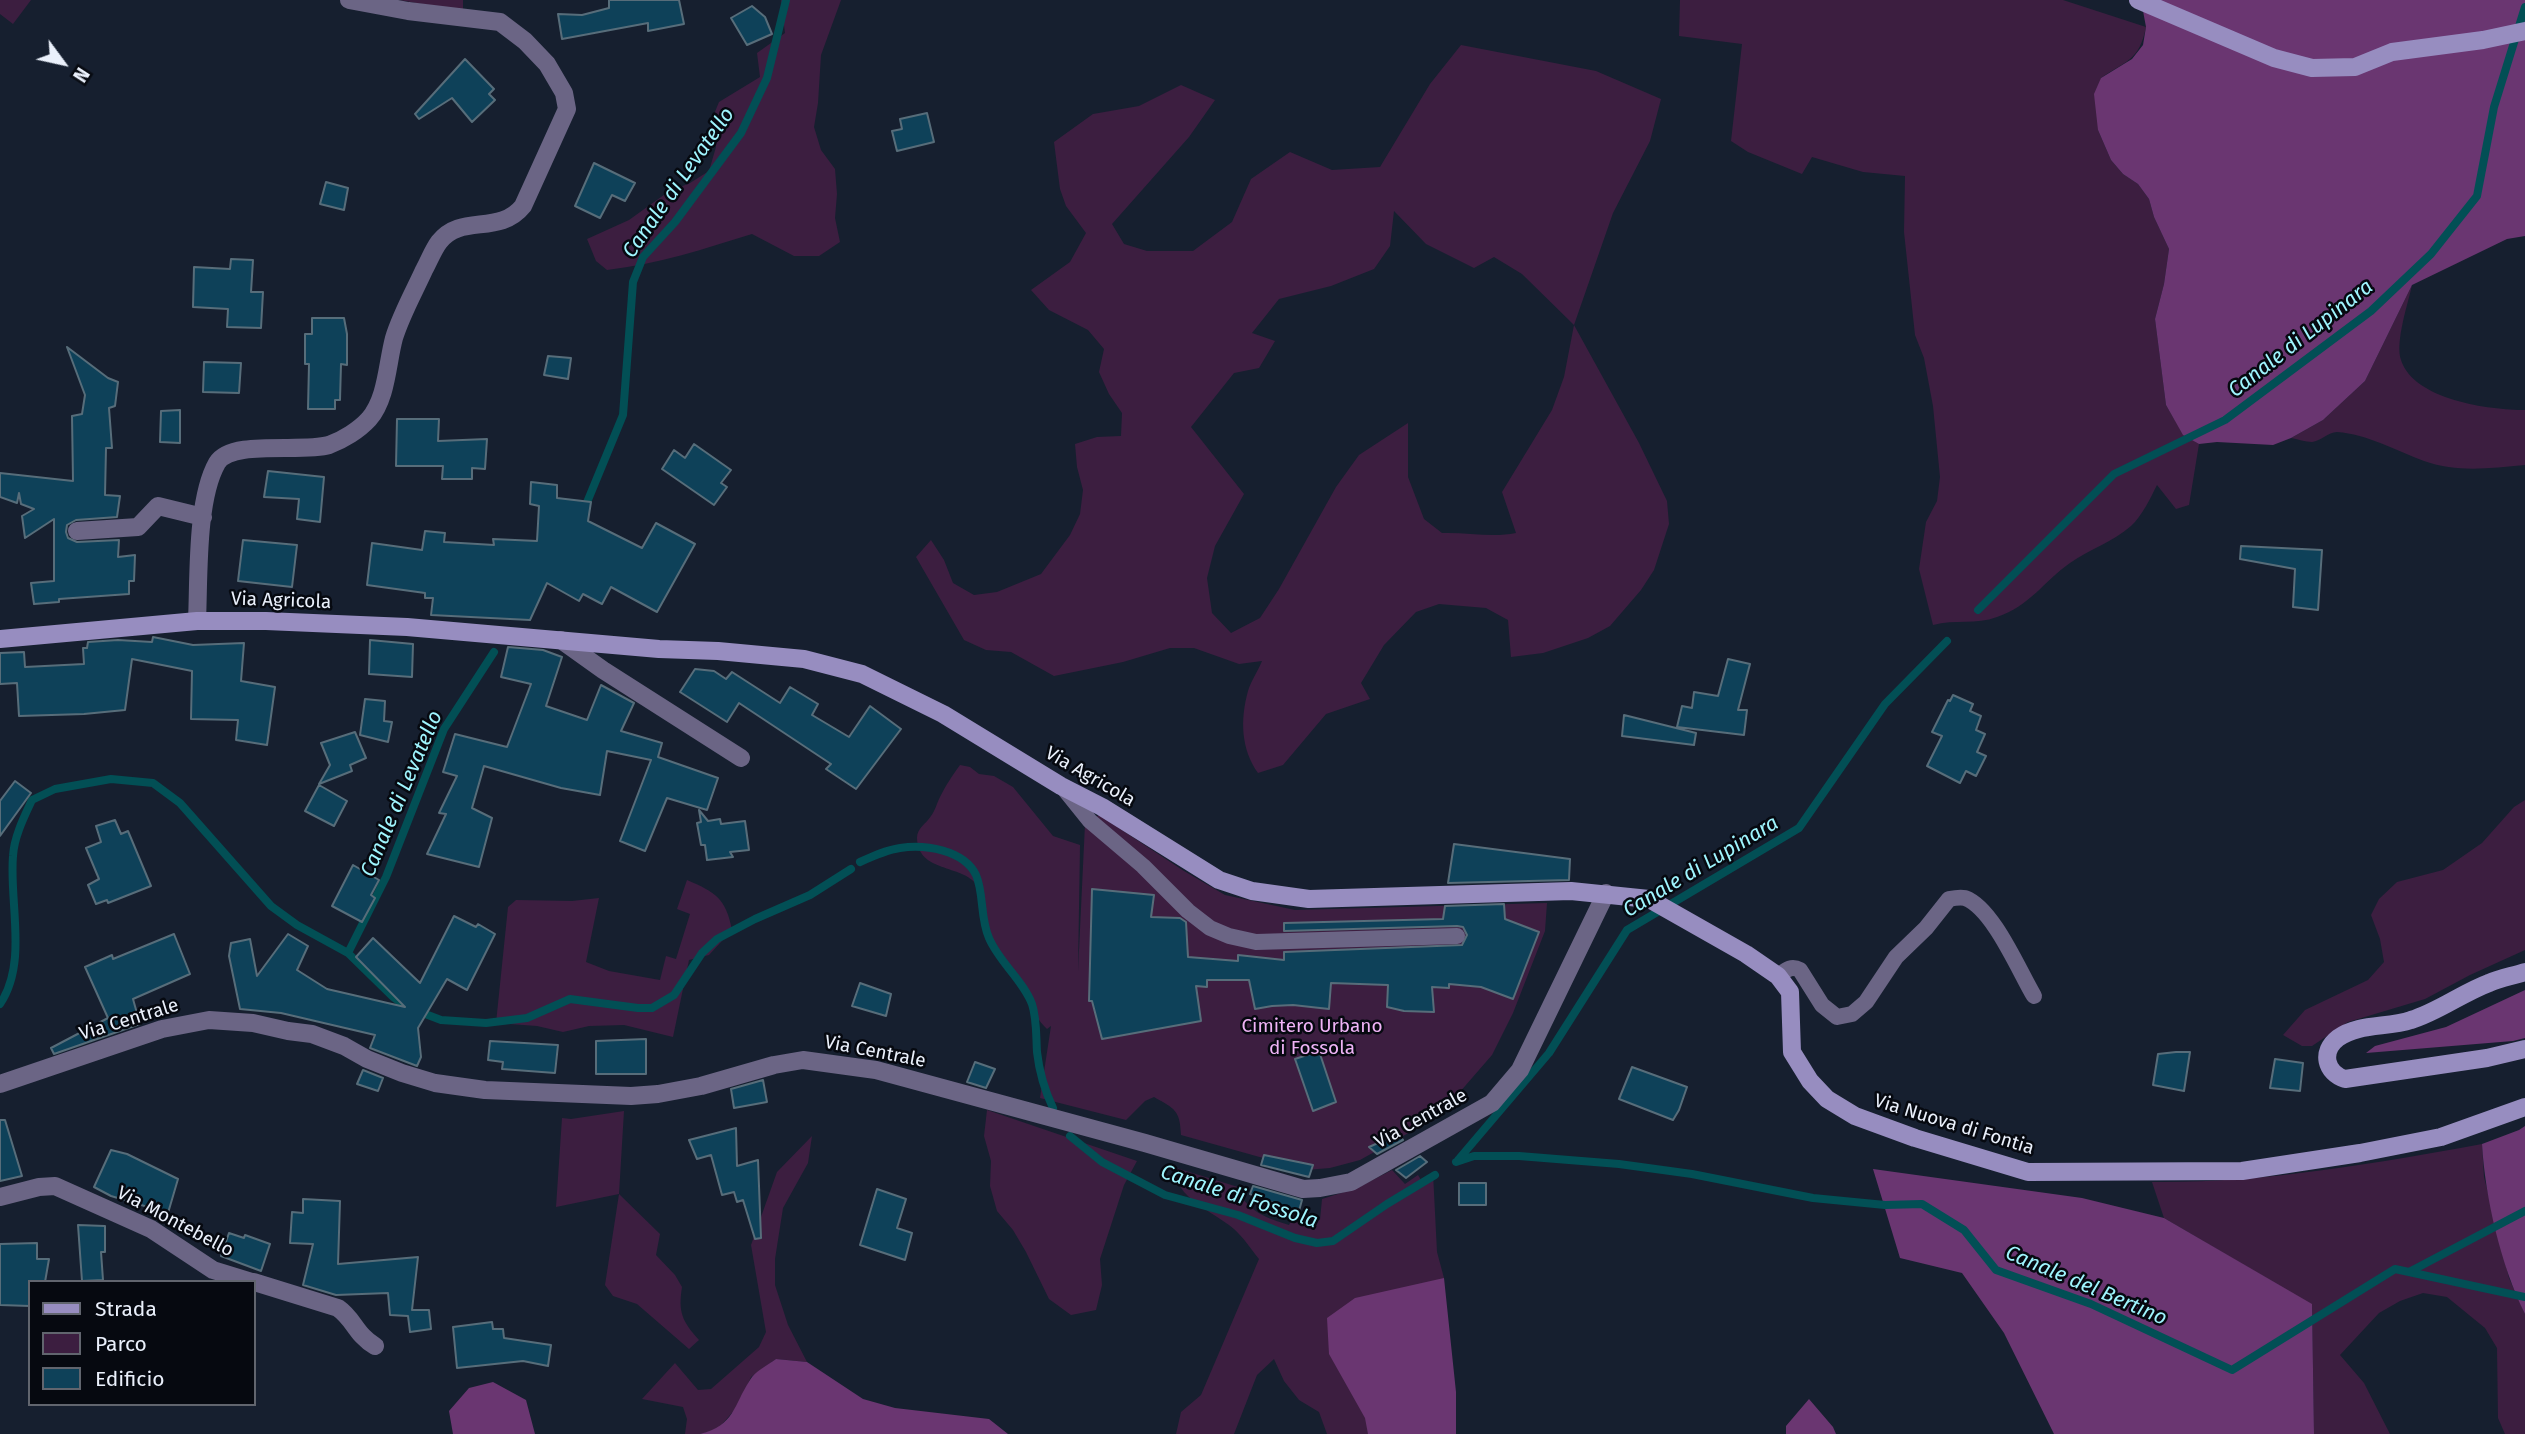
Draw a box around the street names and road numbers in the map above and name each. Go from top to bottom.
street label: Via Agricola [230,588,332,614]
street label: Via Agricola [1041,742,1139,812]
street label: Via Centrale [77,994,181,1046]
street label: Via Centrale [822,1031,928,1073]
street label: Via Centrale [1371,1084,1471,1154]
street label: Via Nuova di Fontia [1871,1090,2037,1160]
street label: Via Montebello [113,1182,237,1262]

